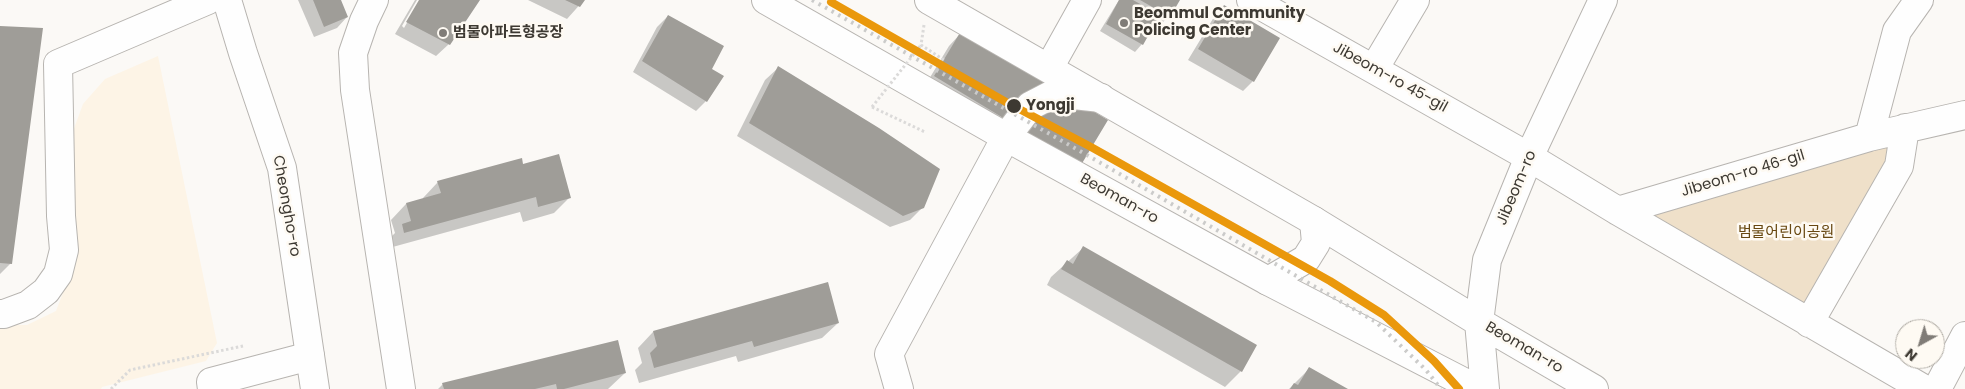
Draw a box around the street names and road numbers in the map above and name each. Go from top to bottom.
street label: Jibeom-ro 45-gil [1330,39,1450,117]
street label: Jibeom-ro 46-gil [1679,147,1807,201]
street label: Jibeom-ro [1493,148,1541,228]
street label: Cheongho-ro [268,154,304,258]
street label: Beoman-ro [1077,170,1161,228]
street label: Beoman-ro [1482,319,1566,377]

